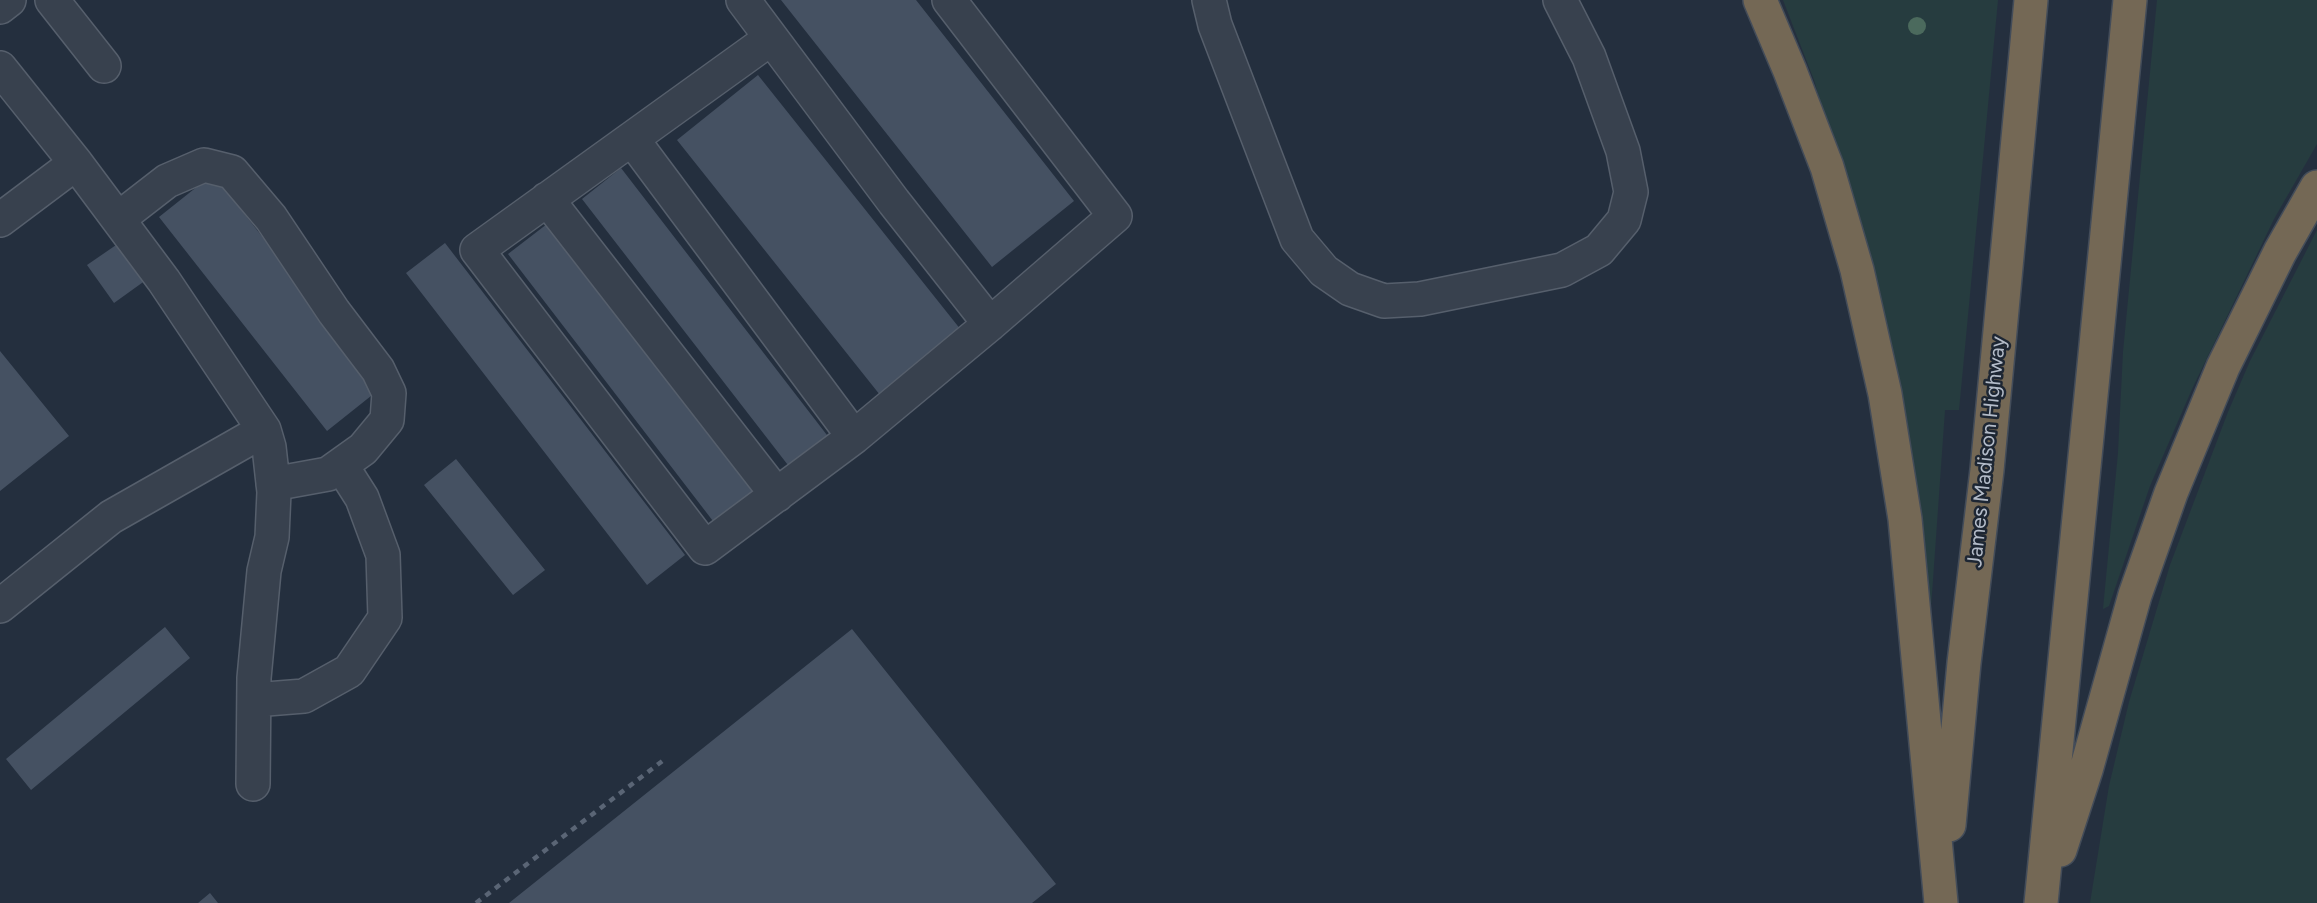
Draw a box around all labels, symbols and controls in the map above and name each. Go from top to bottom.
street label: James Madison Highway [1962,335,2012,569]

